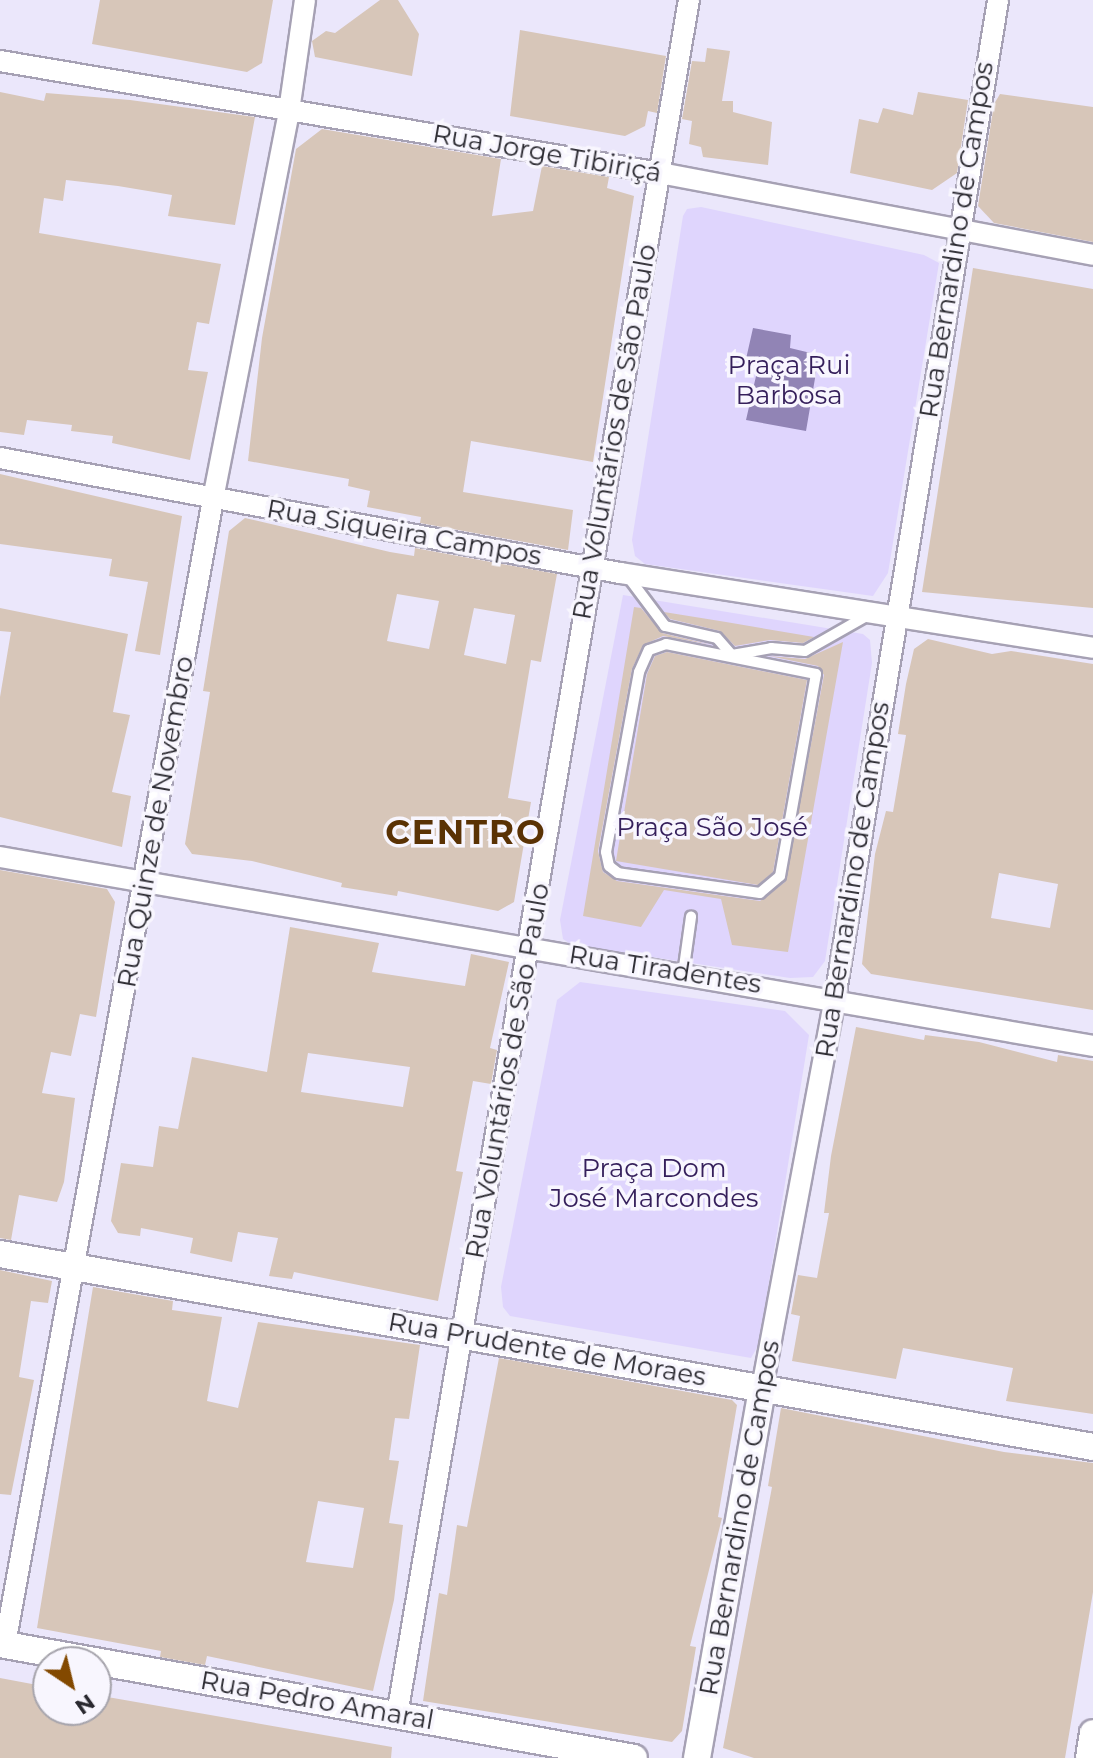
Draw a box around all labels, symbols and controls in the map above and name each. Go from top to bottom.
street label: Rua Bernardino de Campos [913,60,1001,420]
street label: Rua Jorge Tibiriçá [430,119,664,189]
street label: Rua Voluntários de São Paulo [567,242,663,622]
park label: Praça Rui Barbosa [728,350,850,412]
street label: Rua Siqueira Campos [264,493,544,573]
street label: Rua Quinze de Novembro [111,654,201,990]
street label: Rua Bernardino de Campos [809,700,897,1060]
park label: Praça São José [616,812,808,844]
district label: CENTRO [385,813,547,853]
street label: Rua Voluntários de São Paulo [460,881,556,1261]
street label: Rua Tiradentes [567,939,763,1001]
park label: Praça Dom José Marcondes [549,1153,759,1214]
street label: Rua Prudente de Moraes [386,1307,708,1393]
street label: Rua Bernardino de Campos [693,1338,787,1698]
north arrow [32,1646,112,1726]
street label: Rua Pedro Amaral [198,1665,436,1737]
text: N [70,1688,100,1721]

